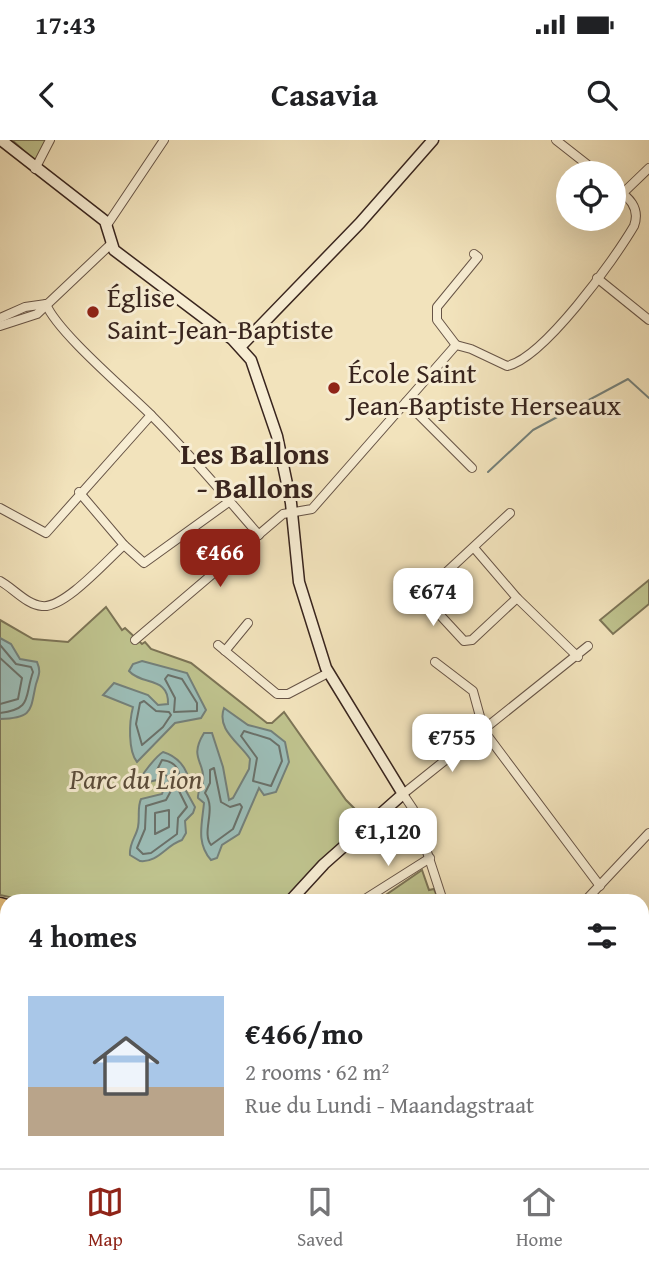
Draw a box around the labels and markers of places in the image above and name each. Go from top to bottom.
place label: Église Saint-Jean-Baptiste [107,276,334,349]
marker: Église Saint-Jean-Baptiste [85,304,101,320]
place label: École Saint Jean-Baptiste Herseaux [345,352,622,425]
marker: École Saint Jean-Baptiste Herseaux [326,380,342,396]
pin: €466 [179,530,261,589]
pin: €674 [392,568,474,628]
pin: €755 [411,714,493,774]
pin: €1,120 [331,808,445,868]

